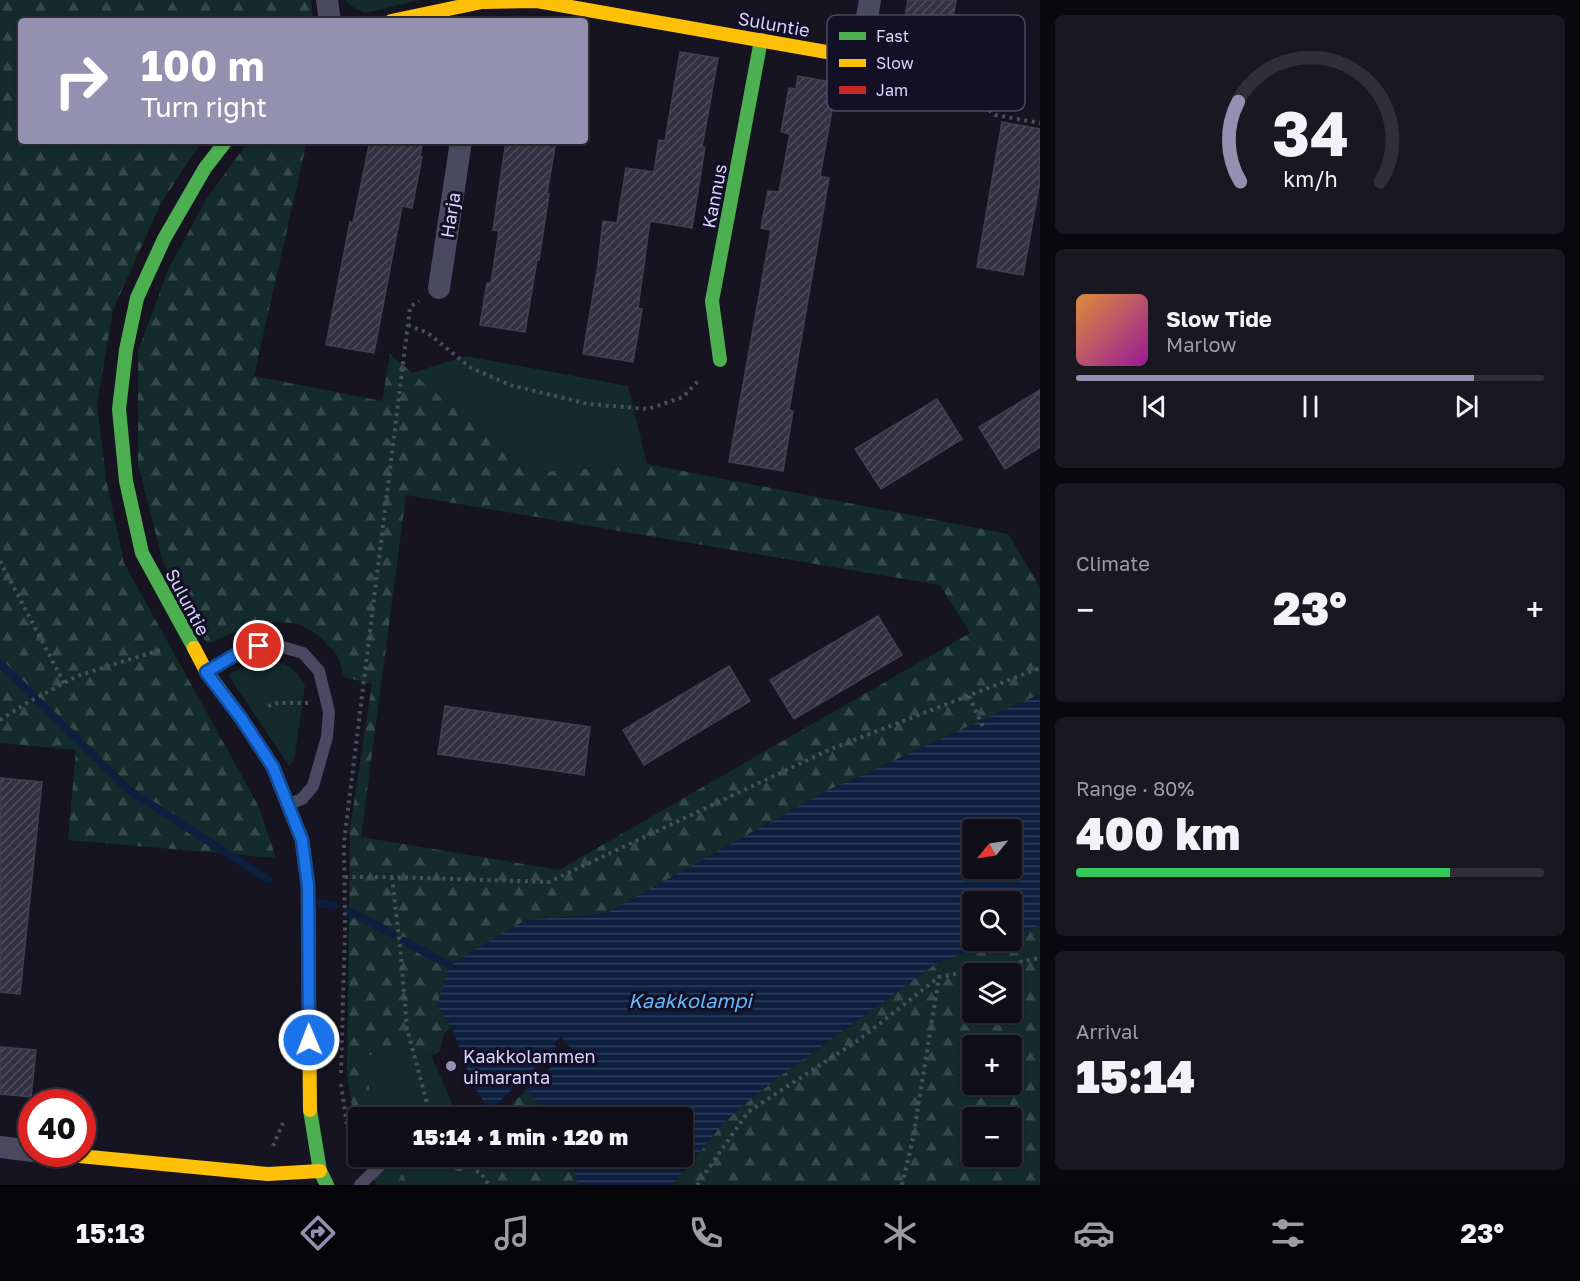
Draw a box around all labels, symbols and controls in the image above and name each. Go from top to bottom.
street label: Suluntie [736,7,812,41]
legend [827,15,1025,111]
text: Fast [876,26,909,46]
text: 100 m [141,40,264,90]
icon: right [42,42,120,120]
text: Slow [876,53,914,73]
text: Jam [876,80,908,100]
text: Turn right [141,91,267,123]
text: 34 [1271,95,1349,170]
street label: Kannus [697,162,731,230]
text: km/h [1283,166,1337,192]
street label: Harja [436,191,464,239]
text: Slow Tide [1166,305,1272,332]
text: Marlow [1166,332,1237,356]
icon: previous [1138,390,1171,423]
icon: pause [1294,390,1327,423]
icon: next [1450,390,1483,423]
text: Climate [1076,551,1150,575]
street label: Suluntie [161,565,215,639]
text: 23° [1273,581,1347,635]
text: − [1076,590,1094,629]
text: + [1526,590,1544,629]
pin [233,620,284,671]
icon: arrive [242,629,275,662]
text: Range · 80% [1076,776,1194,800]
text: 400 km [1076,806,1240,860]
north arrow [962,819,1022,879]
map controls [962,819,1022,1167]
button: search [962,891,1022,951]
button: layers [962,963,1022,1023]
water label: Kaakkolampi [628,988,754,1012]
position arrow [277,1008,341,1072]
text: Arrival [1076,1019,1139,1043]
button: + [962,1035,1022,1095]
place label: Kaakkolammen uimaranta [463,1045,596,1088]
text: 15:14 [1076,1049,1195,1103]
marker: Kaakkolammen uimaranta [444,1059,458,1073]
speed limit sign: 40 [18,1089,96,1167]
button: − [962,1107,1022,1167]
text: 15:14 · 1 min · 120 m [413,1123,628,1150]
icon: directions [297,1212,339,1254]
icon: music [491,1212,533,1254]
icon: phone [685,1212,727,1254]
icon: climate [879,1212,921,1254]
icon: car [1073,1212,1115,1254]
icon: filters [1267,1212,1309,1254]
text: 15:13 [76,1217,145,1249]
text: 23° [1461,1217,1504,1249]

